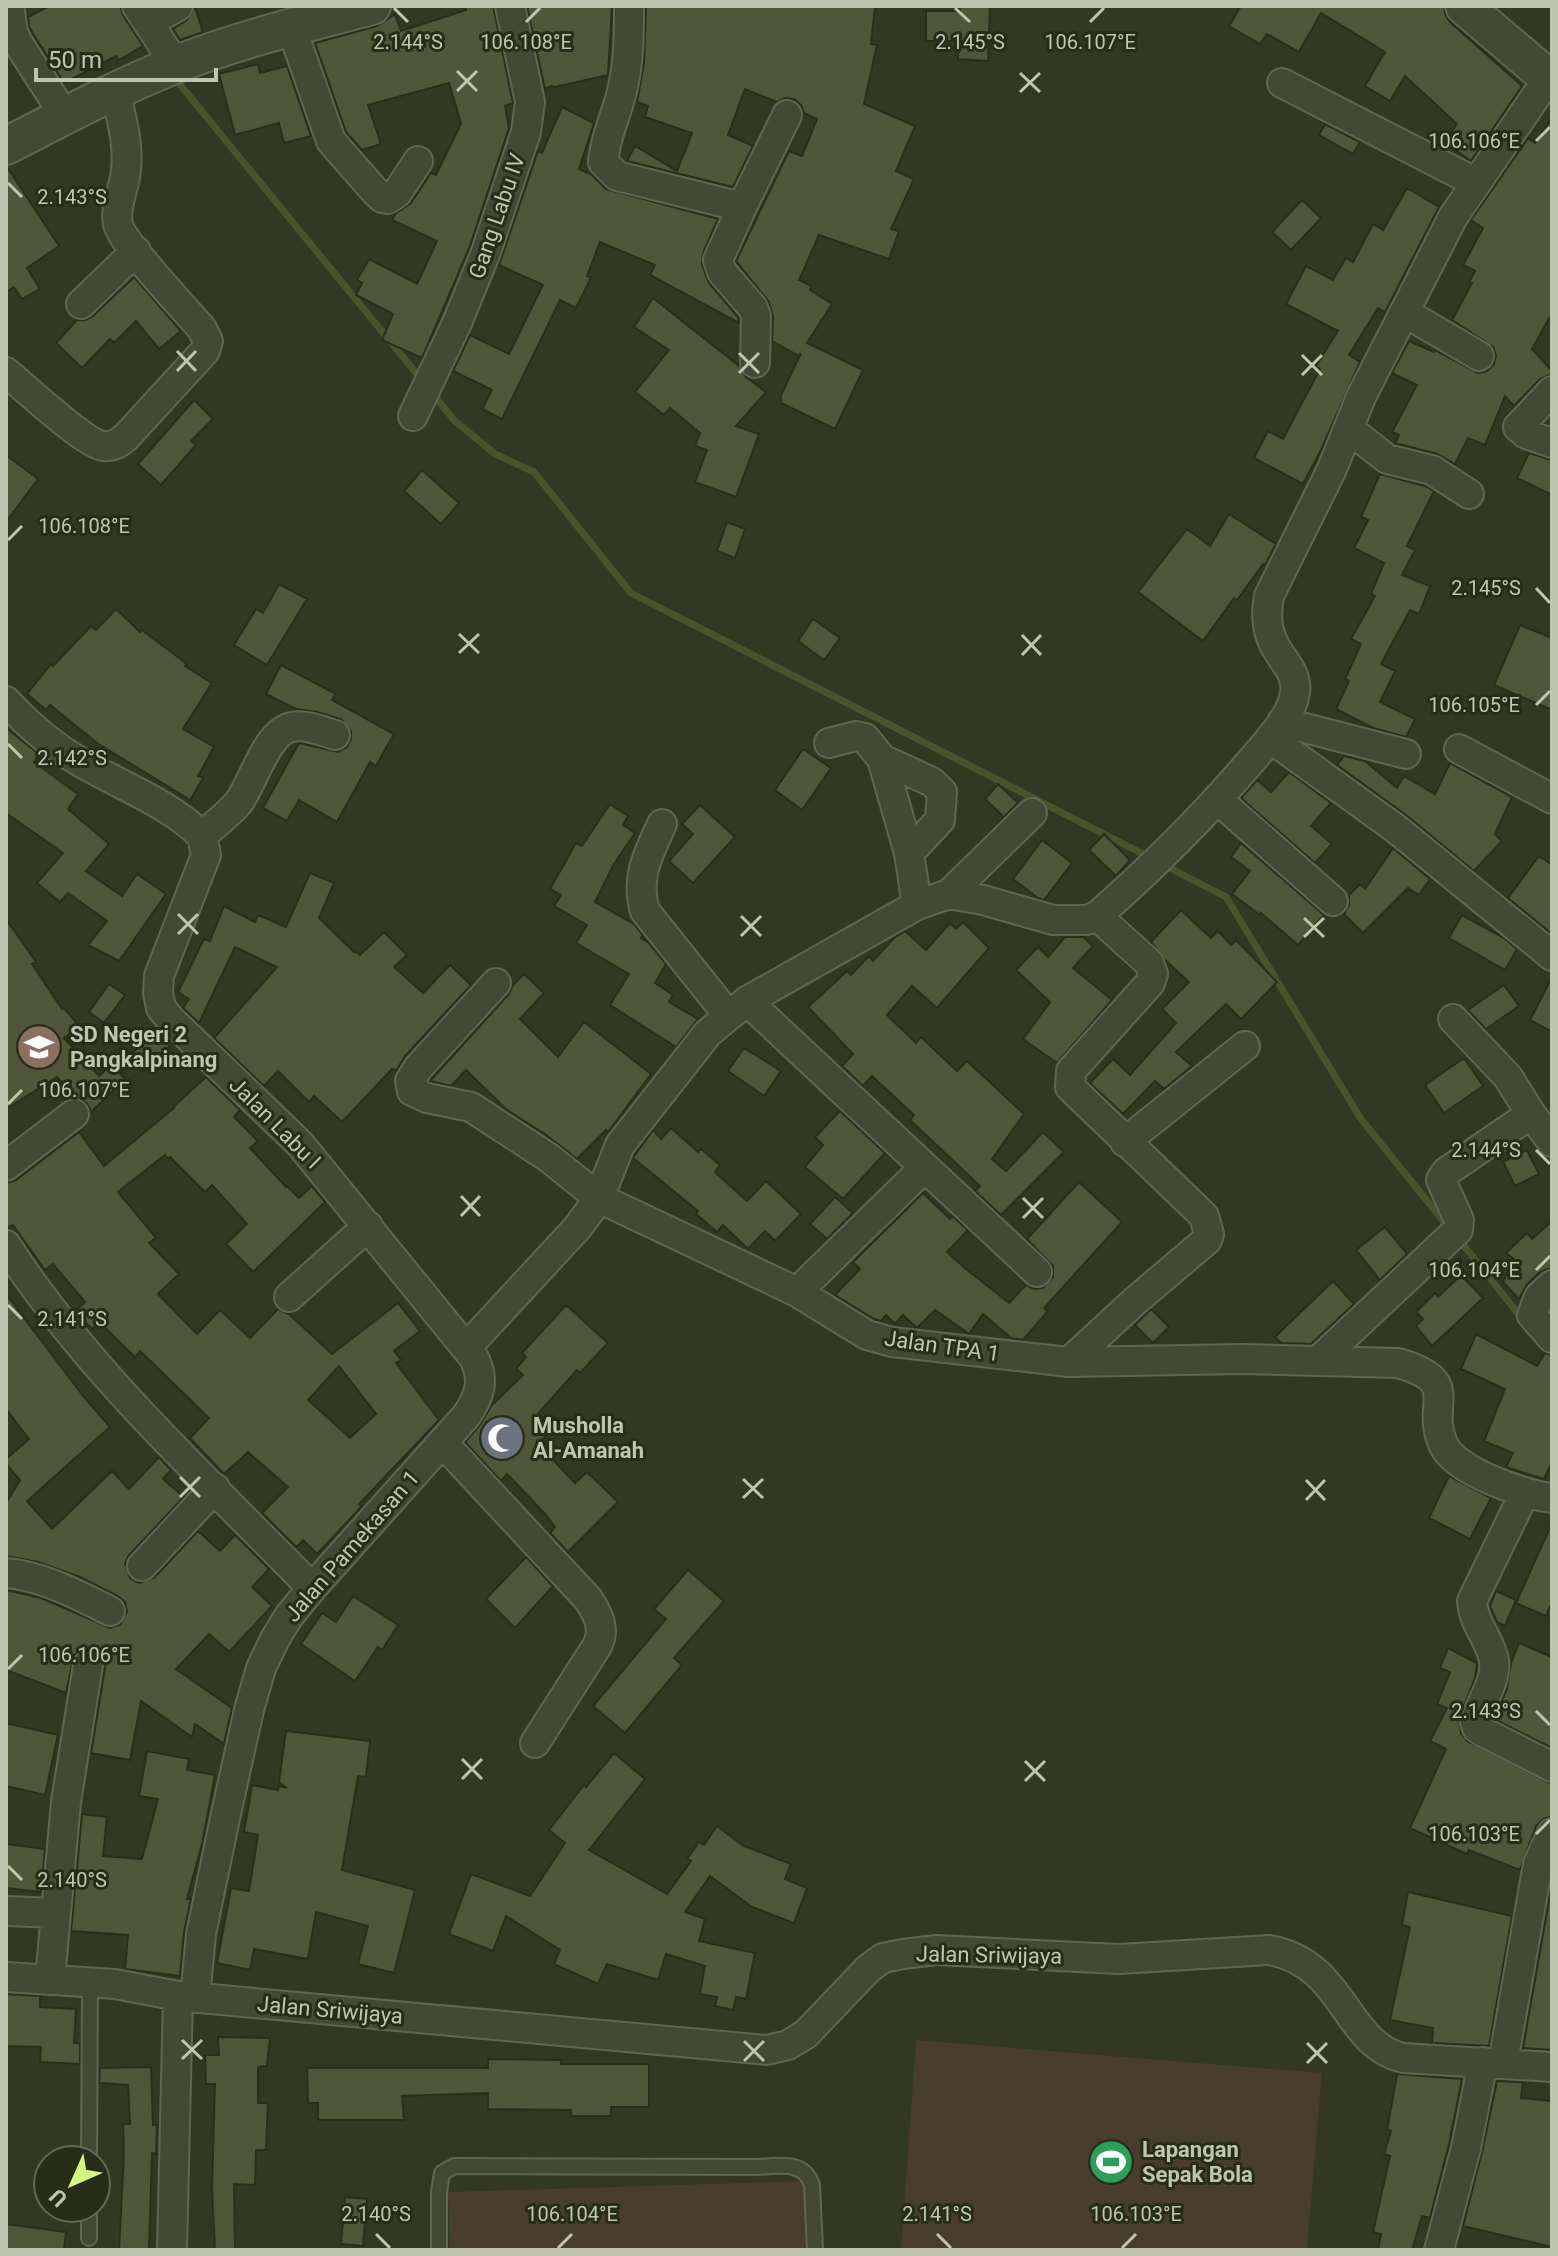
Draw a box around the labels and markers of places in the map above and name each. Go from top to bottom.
place label: SD Negeri 2 Pangkalpinang [70,1022,217,1072]
school or university icon: SD Negeri 2 Pangkalpinang [15,1023,63,1071]
place label: Musholla Al-Amanah [533,1413,644,1463]
mosque icon: Musholla Al-Amanah [478,1414,526,1462]
place label: Lapangan Sepak Bola [1142,2137,1253,2187]
sports icon: Lapangan Sepak Bola [1087,2138,1135,2186]

